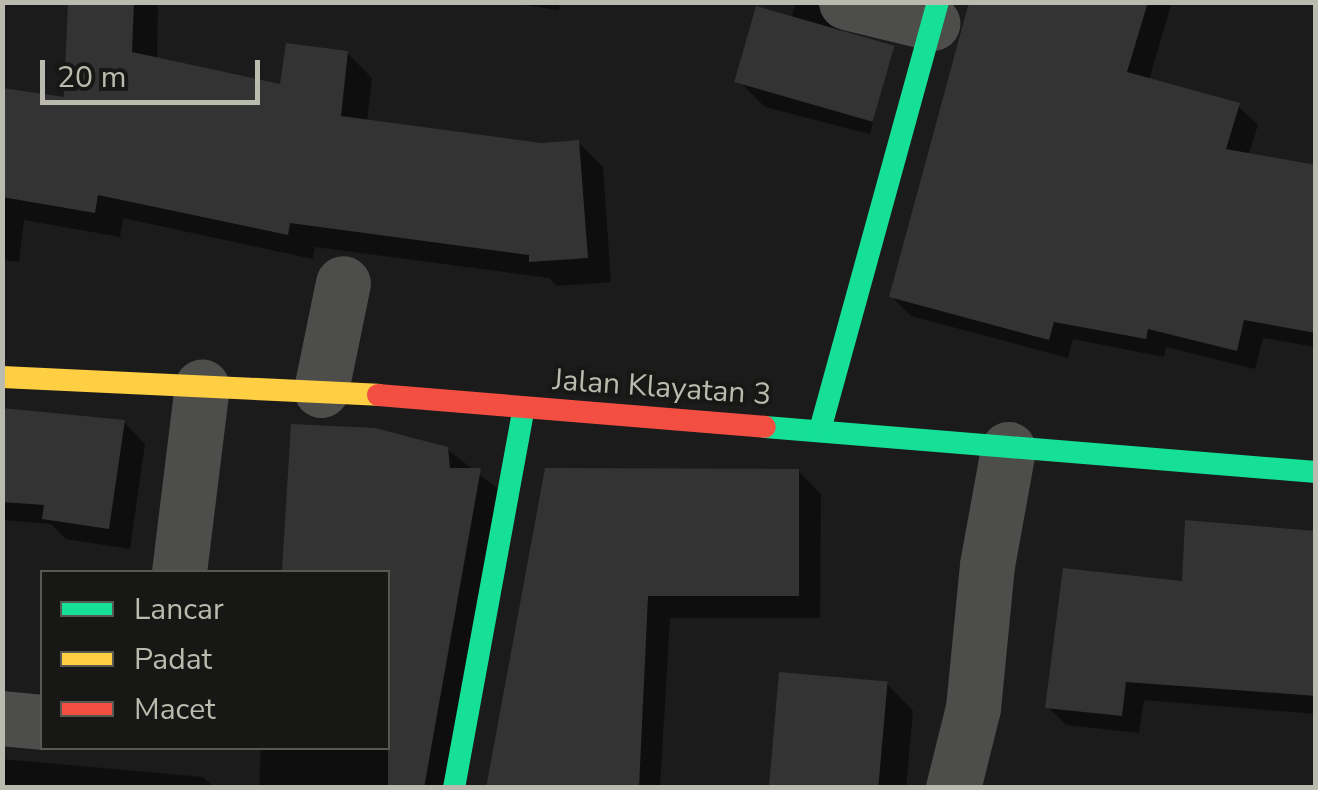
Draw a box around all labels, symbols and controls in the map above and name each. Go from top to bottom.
scale bar [45,40,265,102]
text: 20 m [57,57,126,98]
street label: Jalan Klayatan 3 [552,362,772,414]
legend [40,570,390,750]
text: Lancar [134,589,224,630]
text: Padat [134,639,212,680]
text: Macet [134,689,216,730]

